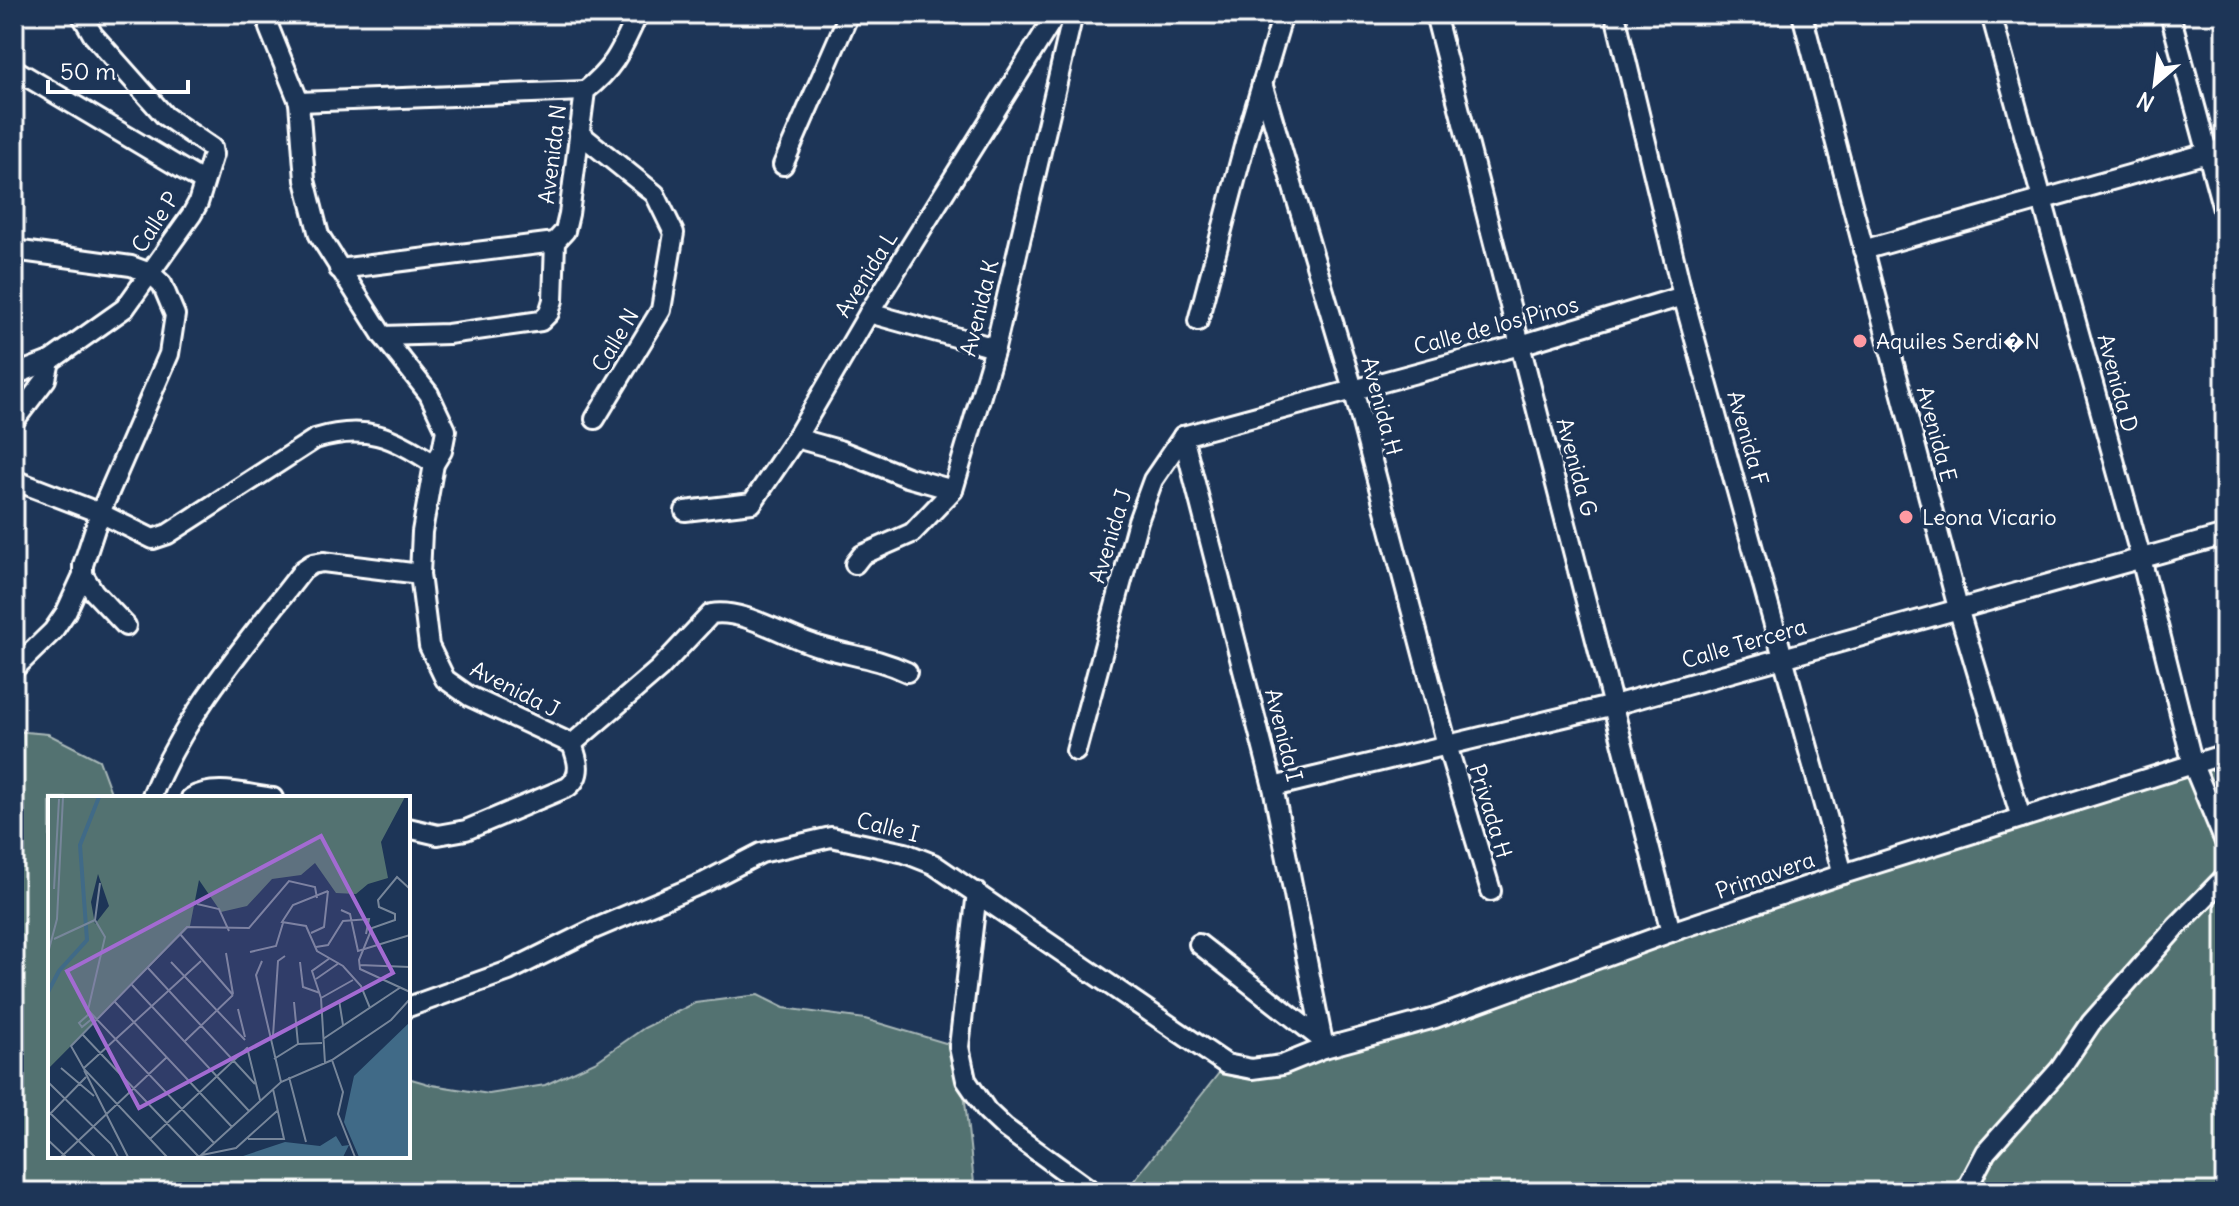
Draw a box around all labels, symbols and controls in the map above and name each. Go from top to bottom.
scale bar [48,44,188,94]
north arrow [2115,44,2195,124]
text: 50 m [60,56,116,86]
text: N [2132,86,2159,118]
street label: Avenida N [532,103,572,205]
street label: Calle P [125,186,185,258]
street label: Avenida L [828,225,904,323]
street label: Avenida K [953,256,1005,359]
street label: Calle de los Pinos [1410,290,1582,360]
street label: Calle N [585,303,645,377]
place label: Aquiles Serdi�N [1876,327,2040,355]
street label: Avenida D [2091,331,2145,435]
marker: Aquiles Serdi�N [1851,332,1869,350]
street label: Avenida H [1355,354,1409,458]
street label: Avenida E [1911,383,1963,485]
street label: Avenida F [1721,387,1775,489]
street label: Avenida G [1550,415,1604,519]
street label: Avenida J [1083,486,1137,586]
place label: Leona Vicario [1922,503,2057,531]
marker: Leona Vicario [1897,508,1915,526]
street label: Calle Tercera [1678,612,1810,674]
street label: Avenida J [466,655,564,723]
street label: Avenida I [1259,686,1309,784]
street label: Privada H [1463,761,1519,861]
inset map [48,796,410,1158]
street label: Calle I [854,806,922,848]
street label: Primavera [1712,845,1818,905]

